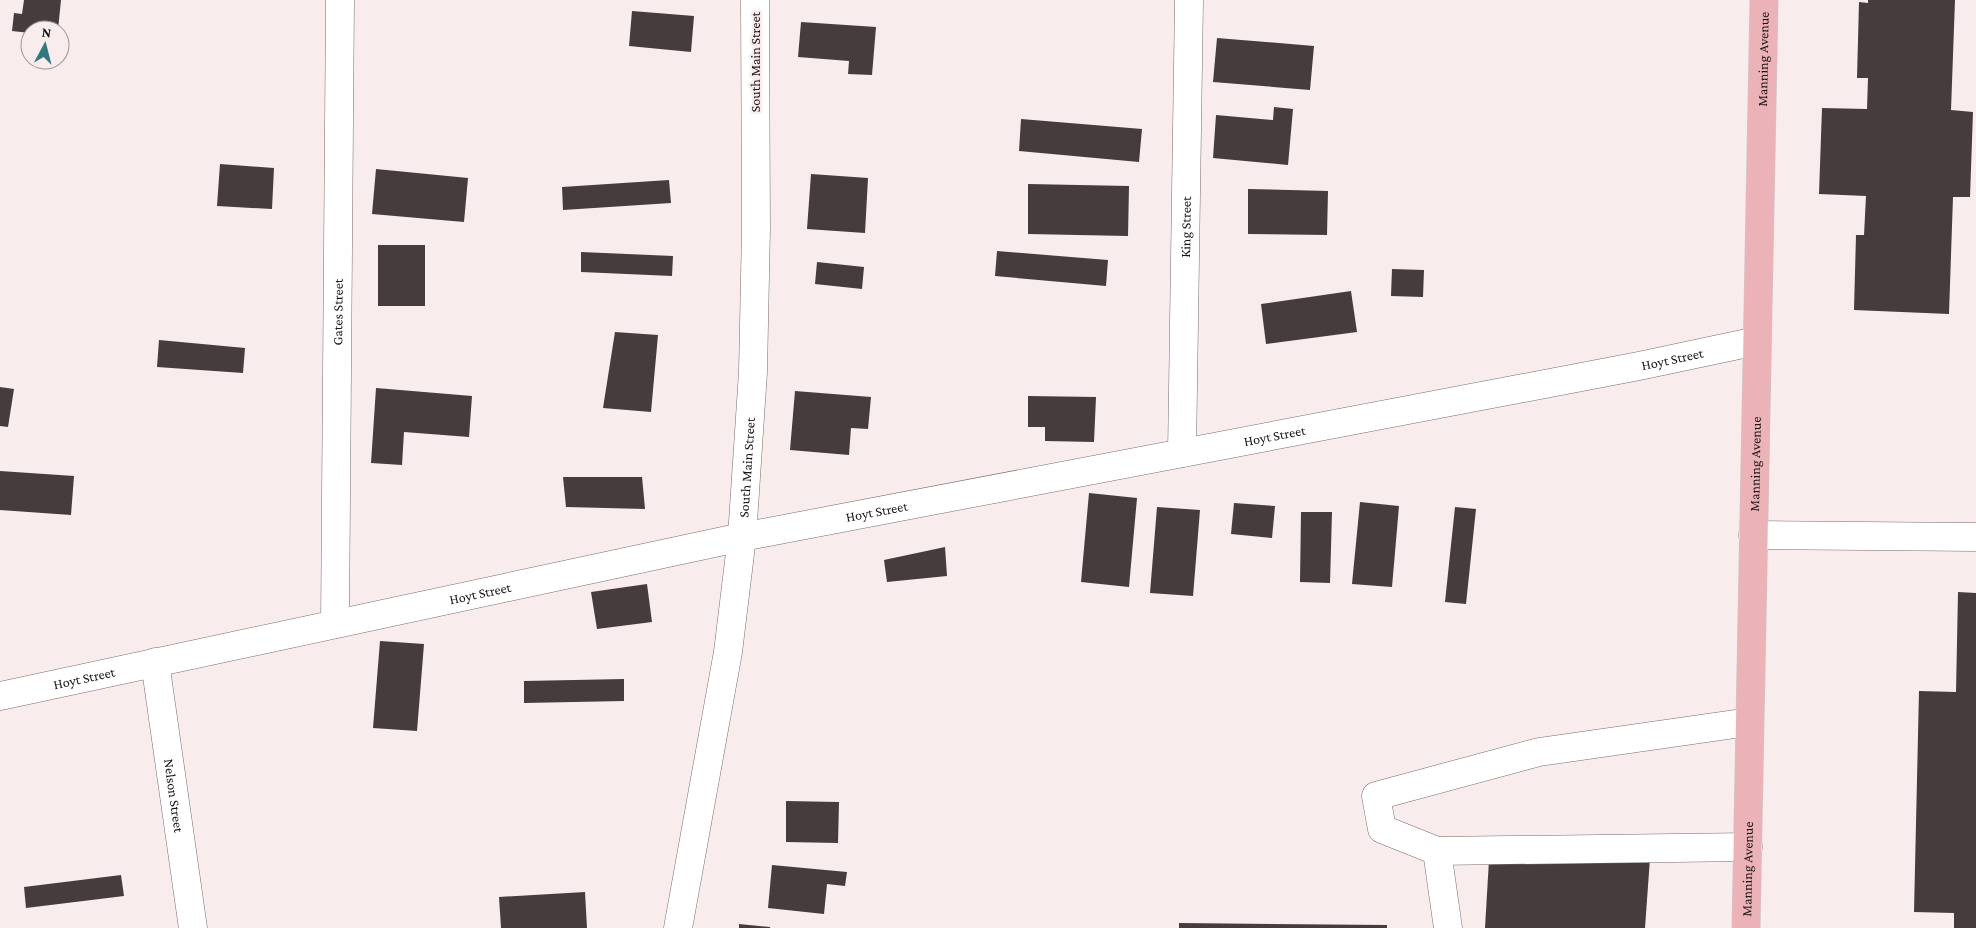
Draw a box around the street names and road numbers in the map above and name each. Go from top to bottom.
street label: South Main Street [747,11,763,112]
street label: Manning Avenue [1754,11,1772,107]
street label: King Street [1177,196,1194,258]
street label: Gates Street [329,278,346,346]
street label: Hoyt Street [1640,345,1705,373]
street label: South Main Street [735,416,758,518]
street label: Manning Avenue [1746,416,1764,512]
street label: Hoyt Street [1242,422,1307,449]
street label: Hoyt Street [844,498,909,525]
street label: Hoyt Street [448,579,513,608]
street label: Hoyt Street [52,664,117,692]
street label: Nelson Street [161,758,187,834]
street label: Manning Avenue [1738,821,1756,917]

